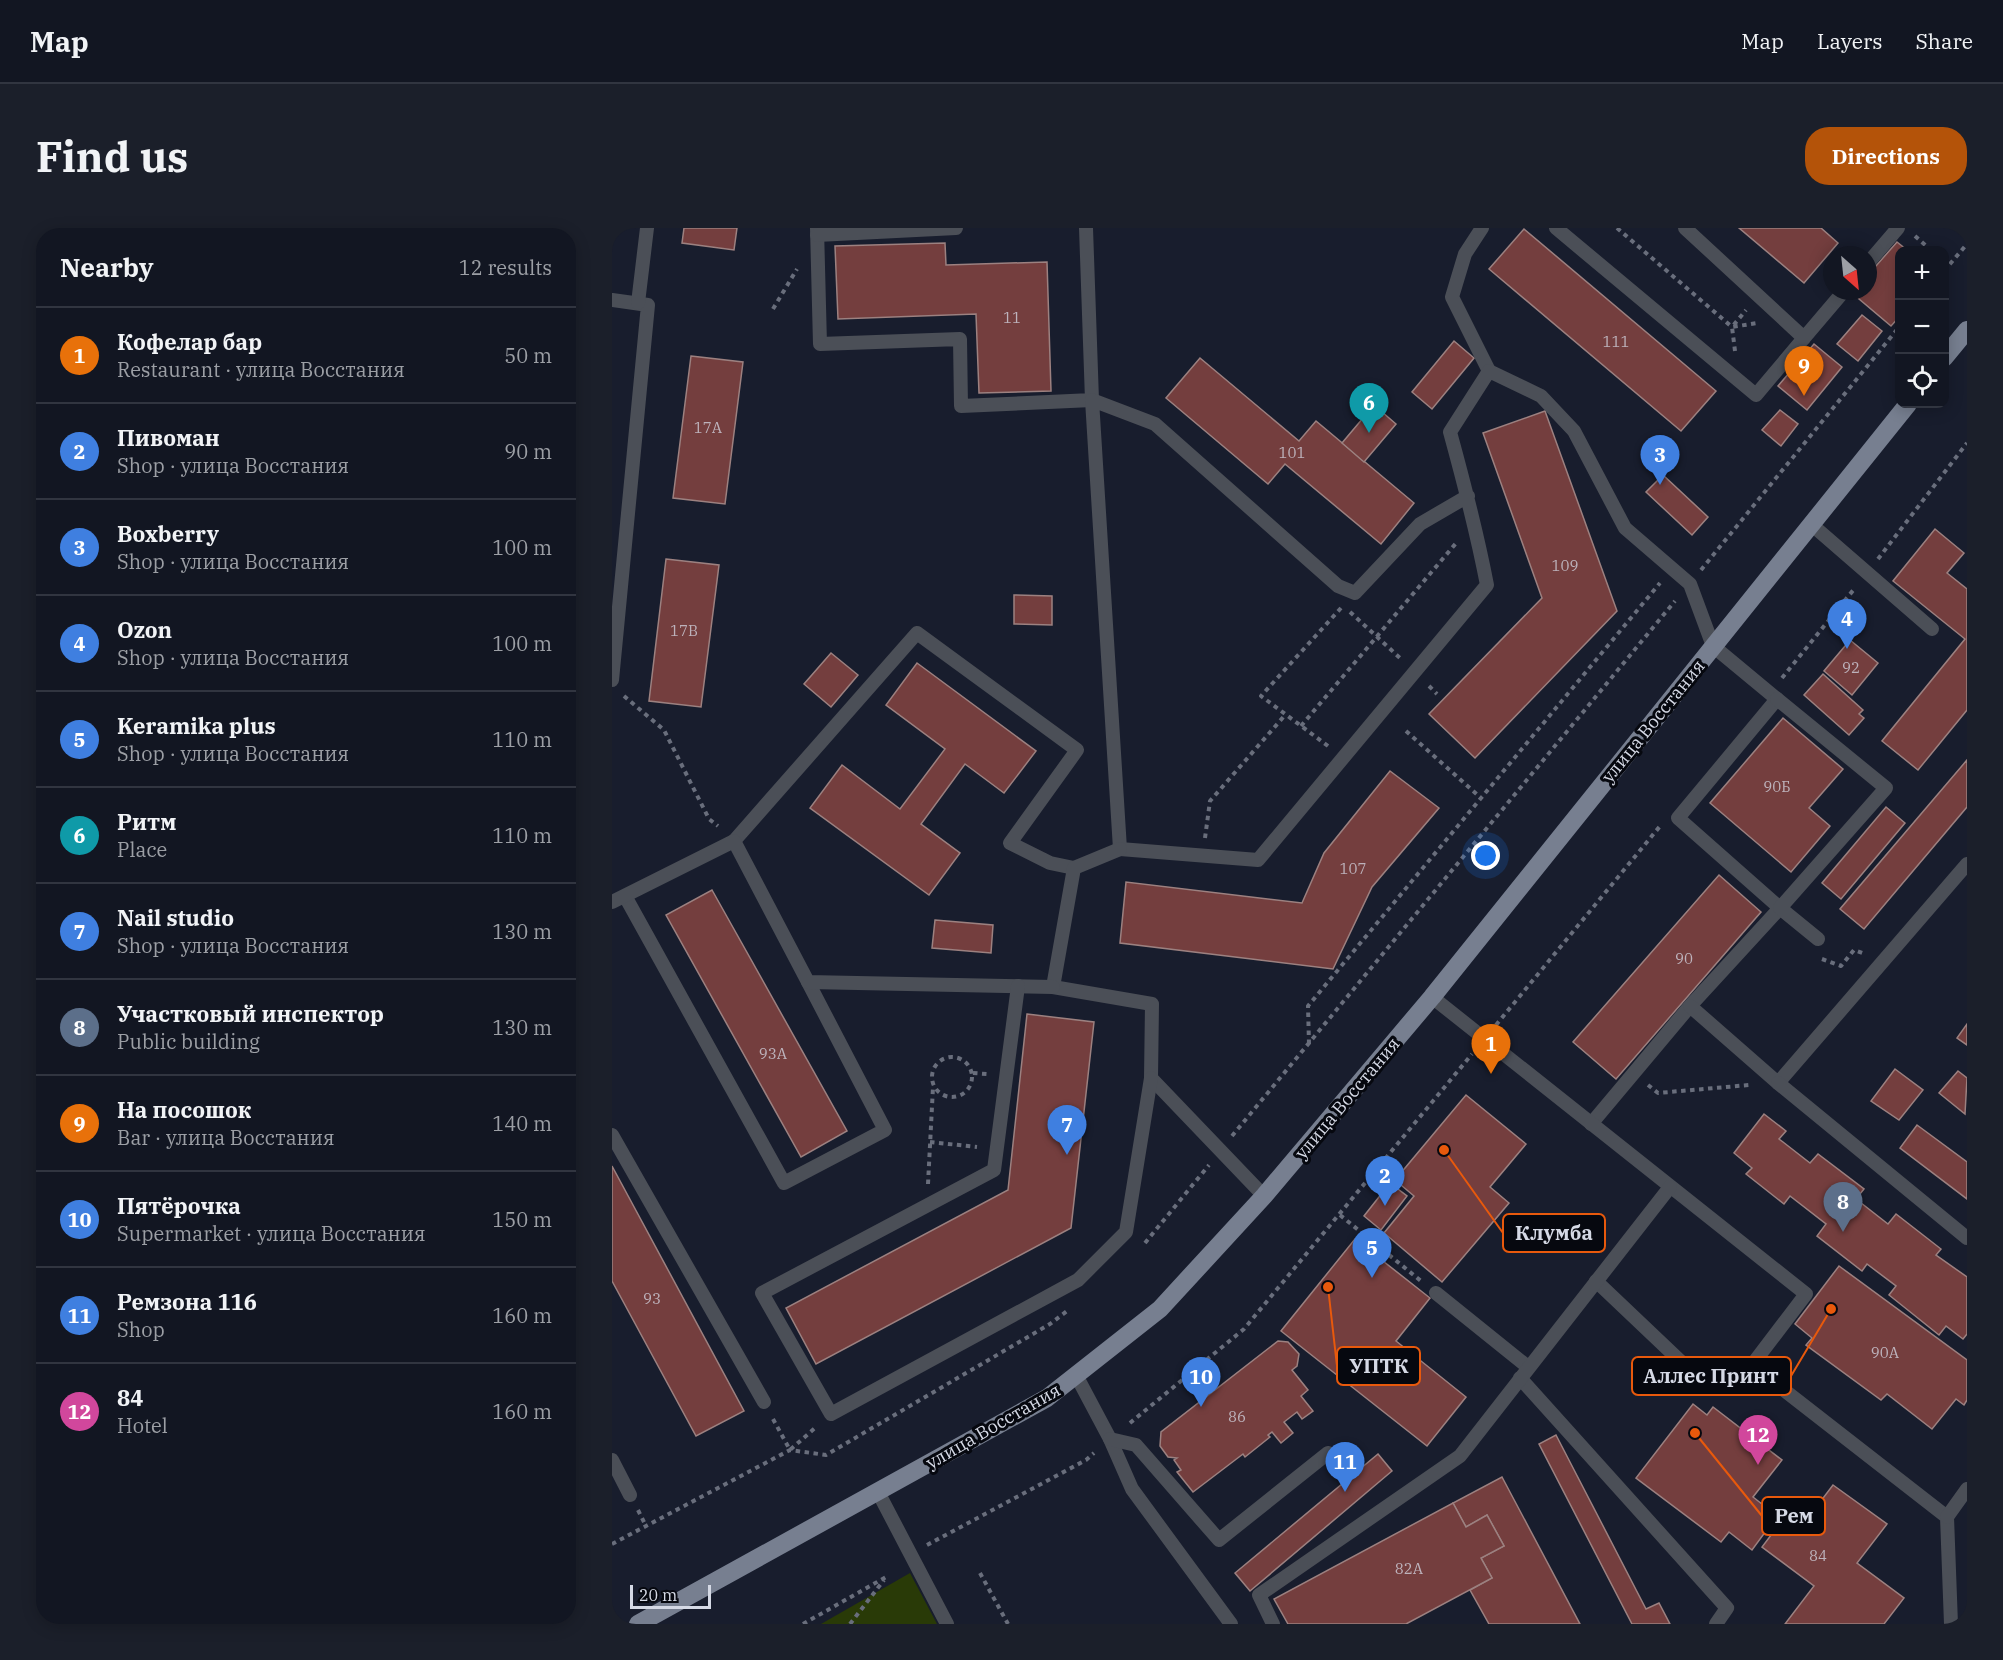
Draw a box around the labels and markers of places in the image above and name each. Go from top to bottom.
pin: 9 [1784,346,1824,396]
pin: 6 [1350,384,1389,433]
pin: 3 [1640,436,1680,485]
pin: 4 [1828,600,1866,649]
pin: 1 [1472,1024,1510,1074]
pin: 7 [1048,1106,1086,1155]
pin: 2 [1366,1156,1404,1206]
pin: 8 [1824,1182,1862,1232]
callout: Клумба [1503,1214,1605,1252]
pin: 5 [1352,1228,1392,1278]
callout: УПТК [1337,1347,1420,1385]
callout: Аллес Принт [1632,1357,1791,1395]
pin: 10 [1182,1358,1220,1407]
pin: 12 [1738,1416,1778,1465]
pin: 11 [1326,1442,1364,1492]
callout: Рем [1762,1497,1825,1535]

